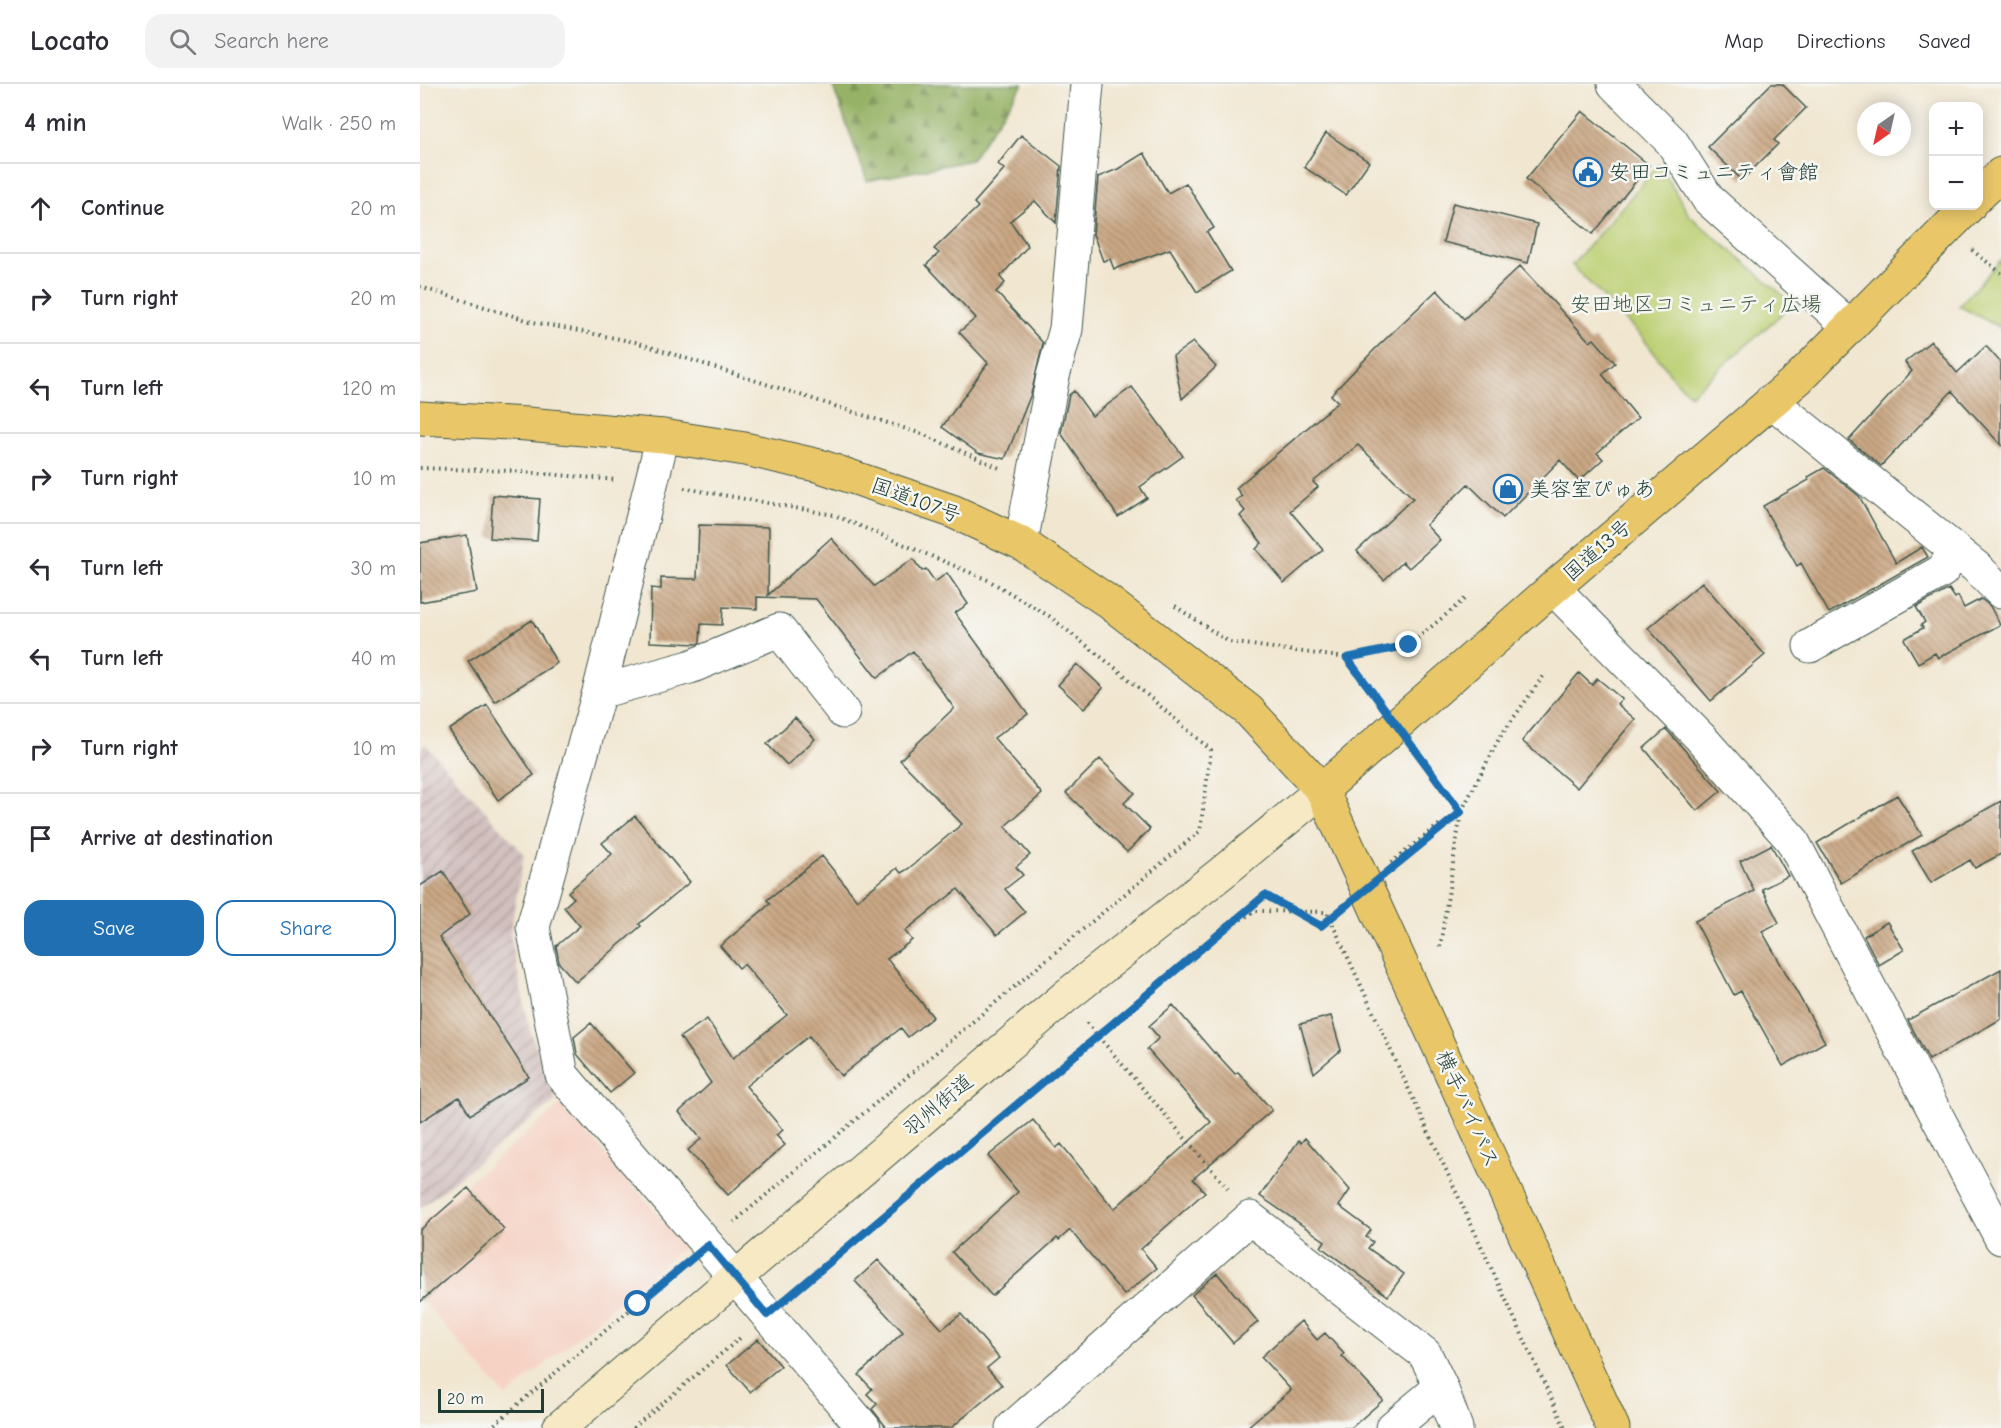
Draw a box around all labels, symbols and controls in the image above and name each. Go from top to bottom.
search box [145,14,565,68]
text: Locato [30,25,109,57]
icon: search [166,25,199,58]
text: Search here [214,28,329,54]
text: Map [1724,29,1764,53]
text: Directions [1797,29,1886,53]
text: Saved [1919,29,1971,53]
north arrow [1857,102,1911,156]
map controls [1929,102,1983,210]
button: + [1929,102,1983,156]
text: 4 min [24,108,87,138]
text: Walk · 250 m [282,112,396,135]
public building icon: 安田コミュニティ會館 [1572,156,1604,188]
button: − [1929,156,1983,210]
place label: 安田コミュニティ會館 [1609,160,1819,184]
icon: ahead [24,192,57,225]
text: Continue [81,195,164,221]
text: 20 m [350,197,396,220]
icon: right [24,282,57,315]
text: Turn right [81,285,178,311]
text: 20 m [350,287,396,310]
park label: 安田地区コミュニティ広場 [1570,292,1822,316]
icon: left [24,372,57,405]
text: Turn left [81,375,163,401]
text: 120 m [342,377,396,400]
icon: right [24,462,57,495]
text: Turn right [81,465,178,491]
text: 10 m [353,467,396,490]
street label: 国道107号 [868,473,964,527]
shop icon: 美容室ぴゅあ [1492,473,1524,505]
place label: 美容室ぴゅあ [1529,477,1655,501]
street label: 国道13号 [1558,514,1636,586]
icon: left [24,552,57,585]
text: Turn left [81,555,163,581]
text: 30 m [350,557,396,580]
route end [1395,631,1421,657]
icon: left [24,642,57,675]
text: Turn left [81,645,163,671]
text: 40 m [351,647,396,670]
icon: right [24,732,57,765]
text: Turn right [81,735,178,761]
text: 10 m [353,737,396,760]
icon: arrive [24,822,57,855]
text: Arrive at destination [81,825,273,851]
button: Save [24,900,204,956]
button: Share [216,900,396,956]
street label: 横手バイパス [1431,1047,1505,1171]
street label: 羽州街道 [898,1069,978,1141]
route start [624,1290,650,1316]
scale bar [438,1386,544,1414]
text: 20 m [447,1390,484,1408]

